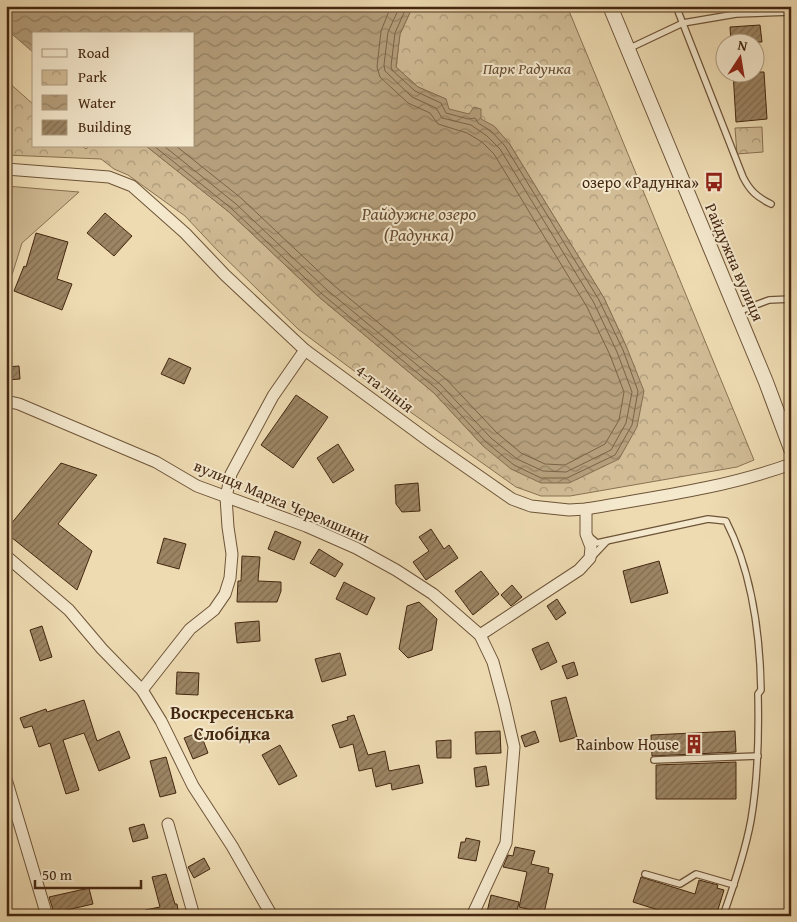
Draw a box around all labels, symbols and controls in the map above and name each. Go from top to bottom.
legend [32,32,195,148]
north arrow [714,32,764,82]
text: N [736,35,750,56]
text: Road [78,42,109,63]
park label: Парк Радунка [483,56,572,80]
text: Park [78,66,107,87]
text: Water [78,92,116,113]
text: Building [78,116,132,137]
place label: озеро «Радунка» [582,170,699,194]
bus stop icon: озеро «Радунка» [703,171,725,193]
street label: Райдужна вулиця [699,199,771,325]
water label: Райдужне озеро (Радунка) [361,200,477,248]
street label: 4-та лінія [351,358,419,418]
street label: вулиця Марка Черемшини [191,453,374,549]
district label: Воскресенська Слобідка [170,699,295,747]
place label: Rainbow House [576,732,679,756]
building icon: Rainbow House [683,733,705,755]
scale bar [35,857,141,889]
text: 50 m [42,864,73,885]

